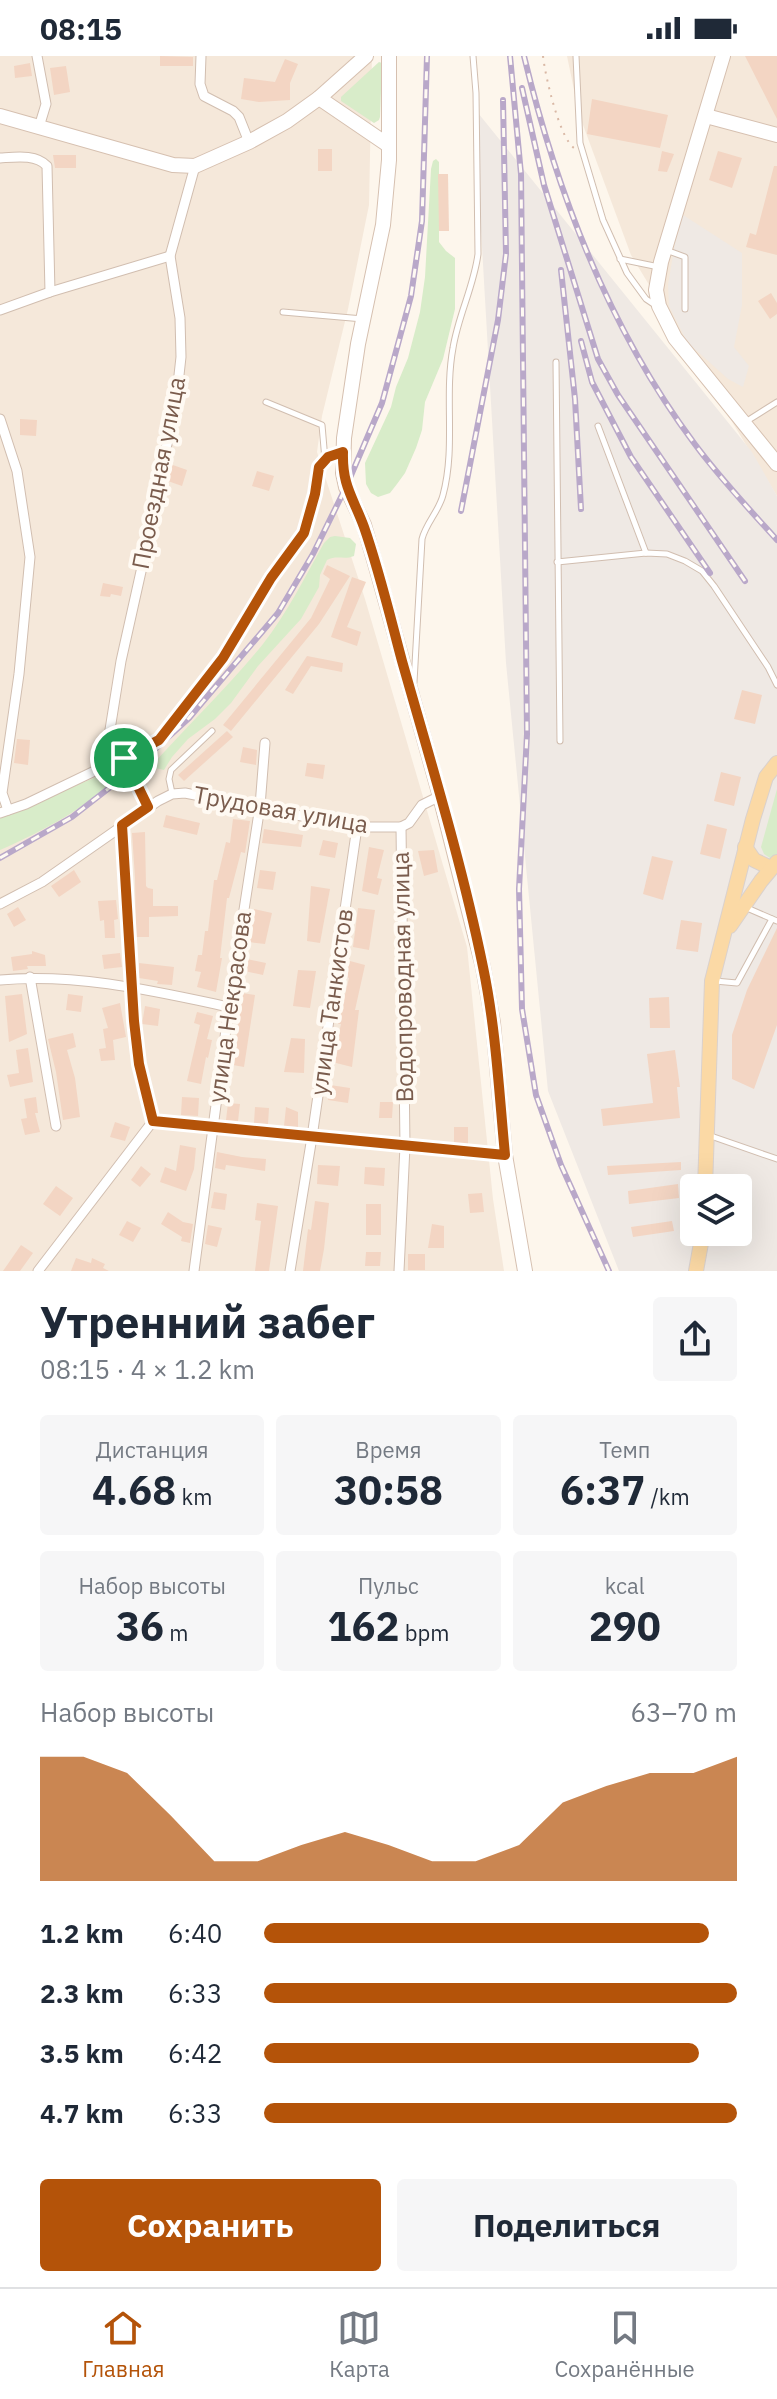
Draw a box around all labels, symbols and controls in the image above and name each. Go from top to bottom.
text: 08:15 [40,9,122,48]
street label: Проездная улица [124,374,192,572]
pin [90,724,158,792]
icon: arrive [102,736,146,780]
street label: Трудовая улица [191,778,371,840]
street label: Водопроводная улица [384,851,420,1103]
street label: улица Танкистов [302,906,360,1097]
street label: улица Некрасова [200,909,258,1105]
map controls [680,1174,752,1246]
button: layers [680,1174,752,1246]
text: Утренний забег [40,1293,375,1350]
button: share [653,1297,737,1381]
text: 08:15 · 4 × 1.2 km [40,1352,255,1386]
text: Дистанция [96,1435,209,1464]
text: Время [355,1435,422,1464]
text: Темп [599,1435,650,1464]
text: 4.68 [92,1464,176,1516]
text: 30:58 [334,1464,443,1516]
text: 6:37 [560,1464,645,1516]
text: km [176,1482,212,1511]
text: /km [645,1482,690,1511]
text: Набор высоты [78,1571,226,1600]
text: Пульс [358,1571,419,1600]
text: kcal [605,1571,645,1600]
text: 36 [116,1600,164,1652]
text: 162 [328,1600,400,1652]
text: 290 [589,1600,661,1652]
text: m [164,1618,188,1647]
text: bpm [400,1618,449,1647]
text: Набор высоты [40,1695,214,1729]
text: 63–70 m [630,1695,737,1729]
text: 1.2 km [40,1916,124,1950]
text: 6:40 [168,1916,222,1950]
text: 2.3 km [40,1976,124,2010]
text: 6:33 [168,1976,222,2010]
text: 3.5 km [40,2036,124,2070]
text: 6:42 [168,2036,222,2070]
text: 4.7 km [40,2096,124,2130]
text: 6:33 [168,2096,222,2130]
button: Сохранить [40,2179,381,2271]
button: Поделиться [397,2179,737,2271]
tab: Главная [82,2306,165,2383]
tab: Карта [329,2306,390,2383]
tab: Сохранённые [554,2306,695,2383]

